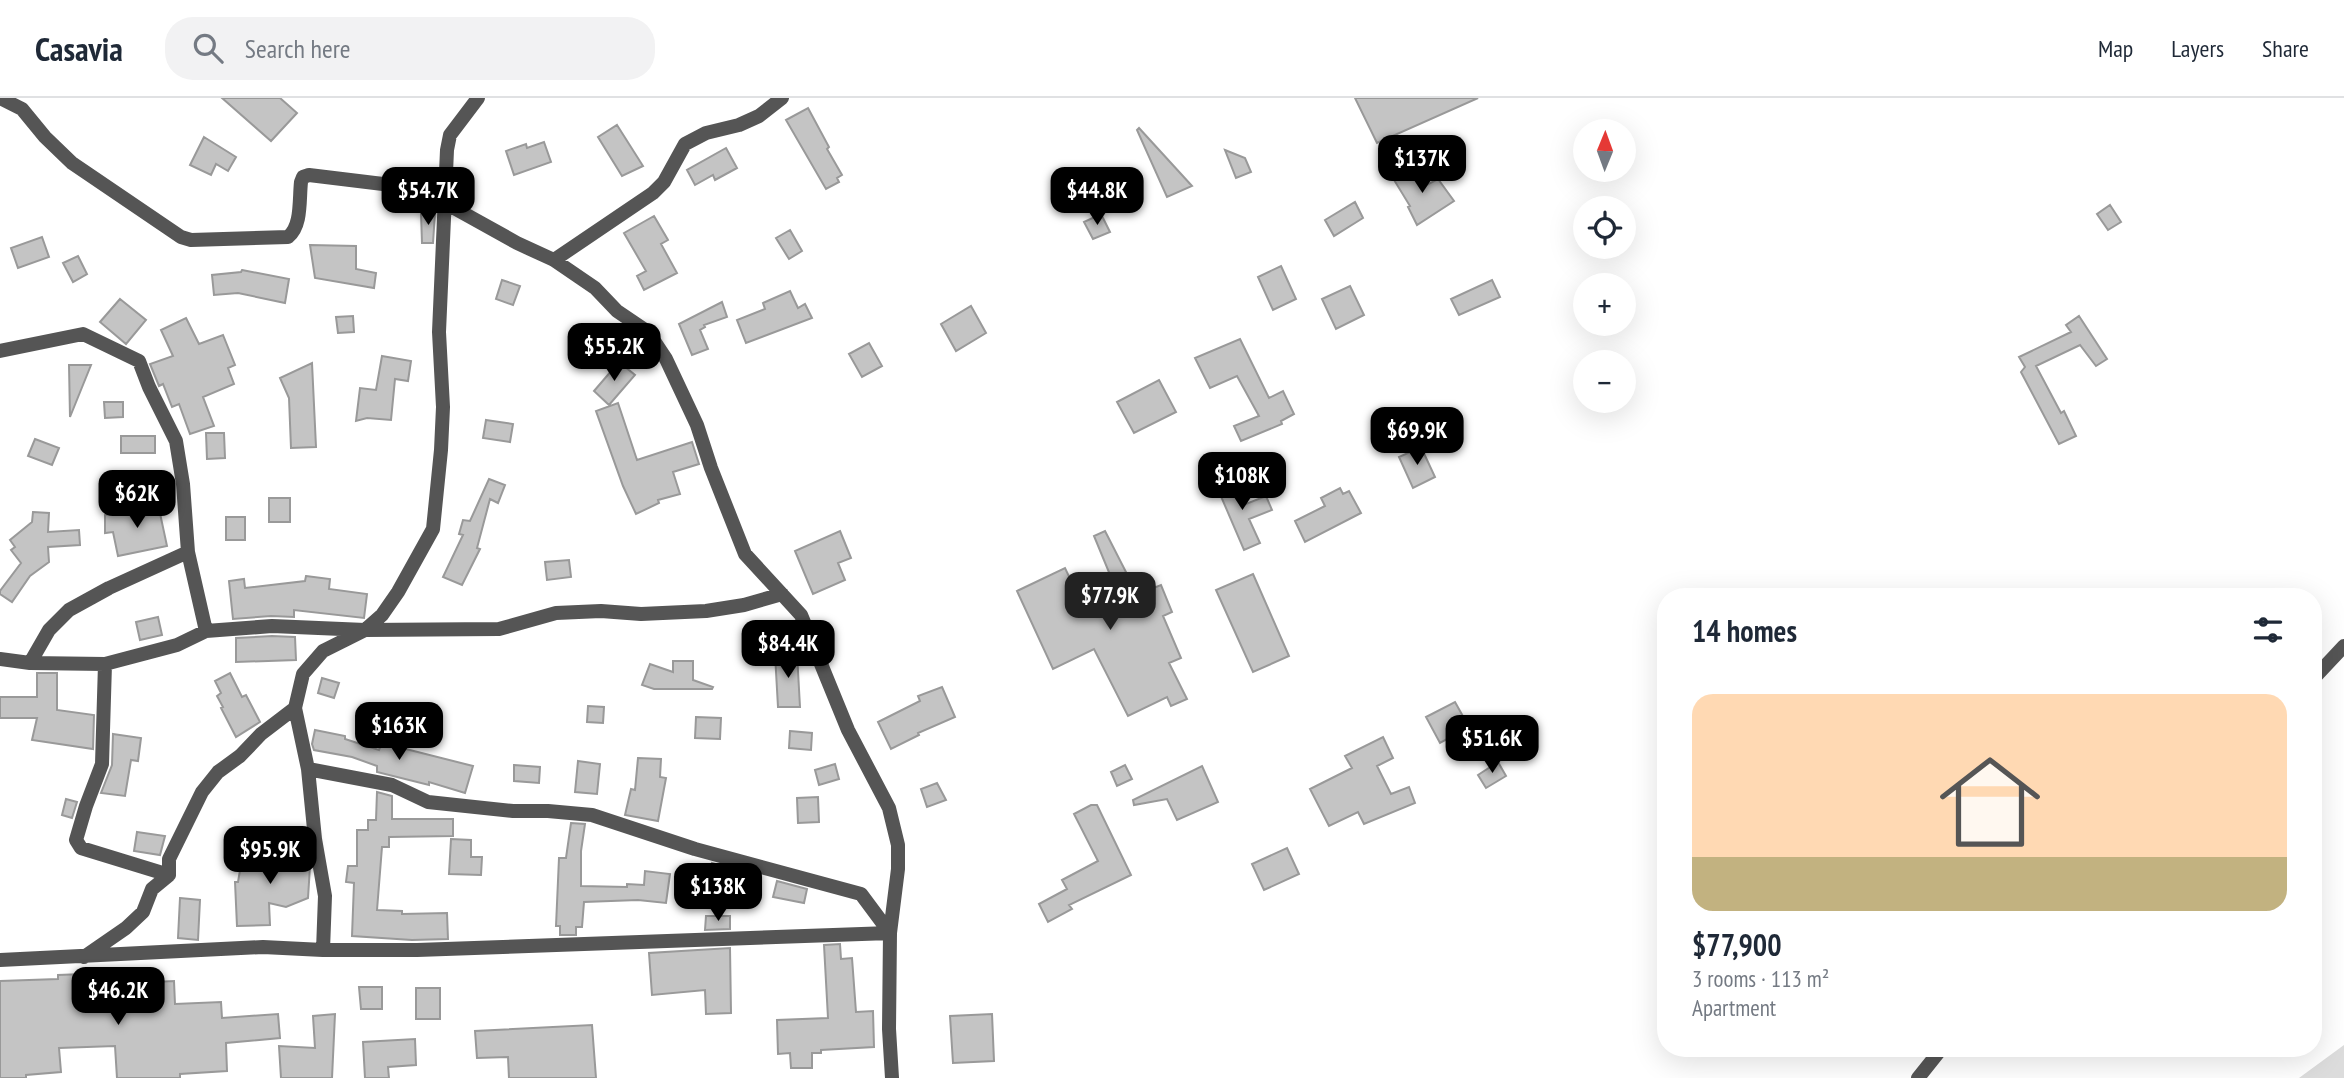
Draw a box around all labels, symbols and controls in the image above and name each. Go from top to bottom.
search box [165,17,655,80]
text: Casavia [35,27,123,70]
icon: search [189,29,227,67]
text: Search here [245,32,351,65]
text: Map [2098,33,2133,64]
text: Layers [2171,33,2224,64]
text: Share [2262,33,2309,64]
north arrow [1573,119,1636,182]
map controls [1573,119,1636,413]
pin: $137K [1373,136,1471,195]
text: $137K [1394,143,1450,172]
pin: $54.7K [371,167,485,227]
pin: $44.8K [1040,167,1154,227]
text: $54.7K [398,175,458,204]
text: $44.8K [1067,175,1127,204]
button: locate [1573,196,1636,259]
button: + [1573,273,1636,336]
pin: $55.2K [557,324,671,383]
text: $55.2K [584,331,644,360]
button: − [1573,350,1636,413]
pin: $69.9K [1360,408,1474,467]
text: $69.9K [1387,415,1447,444]
pin: $108K [1193,452,1291,512]
text: $108K [1214,460,1270,489]
pin: $62K [96,470,178,530]
text: $62K [115,478,159,507]
pin: $77.9K [1053,573,1167,632]
text: $77.9K [1081,580,1139,609]
text: 14 homes [1692,611,1797,650]
icon: filters [2249,611,2287,649]
pin: $84.4K [731,620,845,680]
text: $84.4K [758,628,818,657]
pin: $163K [350,702,448,762]
text: $163K [371,710,427,739]
pin: $51.6K [1435,716,1549,775]
text: $51.6K [1462,723,1522,752]
icon: home [1927,739,2053,865]
pin: $95.9K [213,826,327,886]
text: $95.9K [240,834,300,863]
pin: $138K [669,864,767,923]
text: $138K [690,871,746,900]
text: $77,900 [1692,925,1782,964]
text: 3 rooms · 113 m² [1692,964,1829,993]
pin: $46.2K [61,968,175,1027]
text: $46.2K [88,975,148,1004]
text: Apartment [1692,993,1776,1022]

